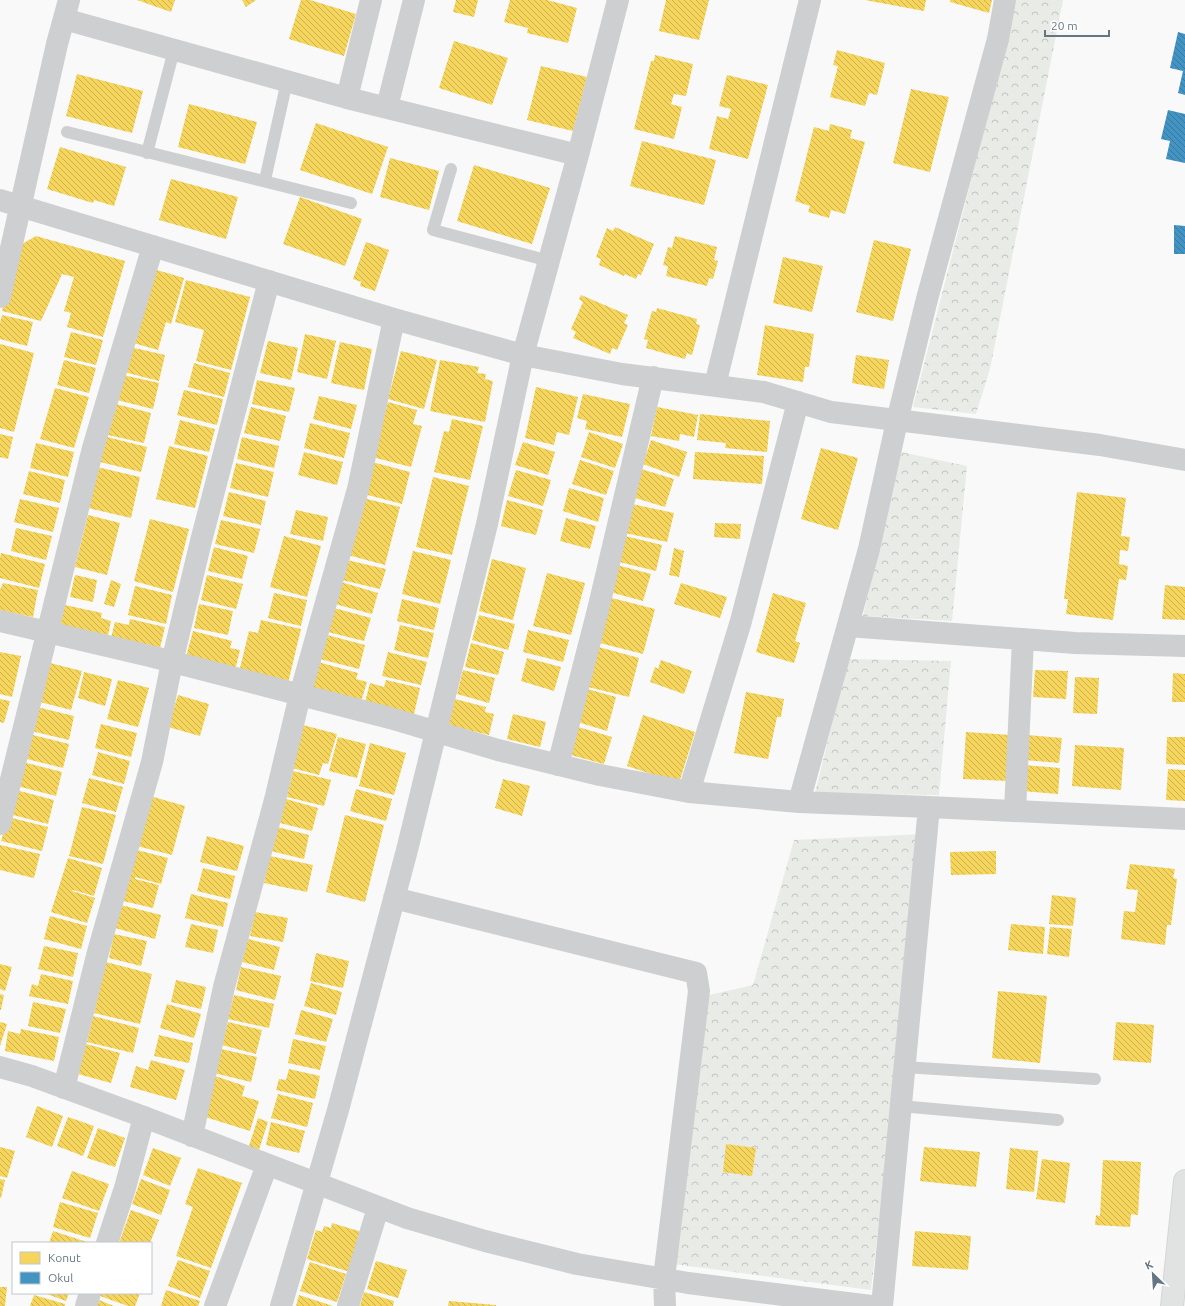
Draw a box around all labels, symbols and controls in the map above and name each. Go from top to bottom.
scale bar [1045,12,1109,38]
text: 20 m [1051,19,1078,32]
legend [12,1242,152,1294]
text: Konut [48,1251,81,1264]
north arrow [1133,1254,1173,1294]
text: K [1143,1258,1155,1272]
text: Okul [48,1271,73,1284]

